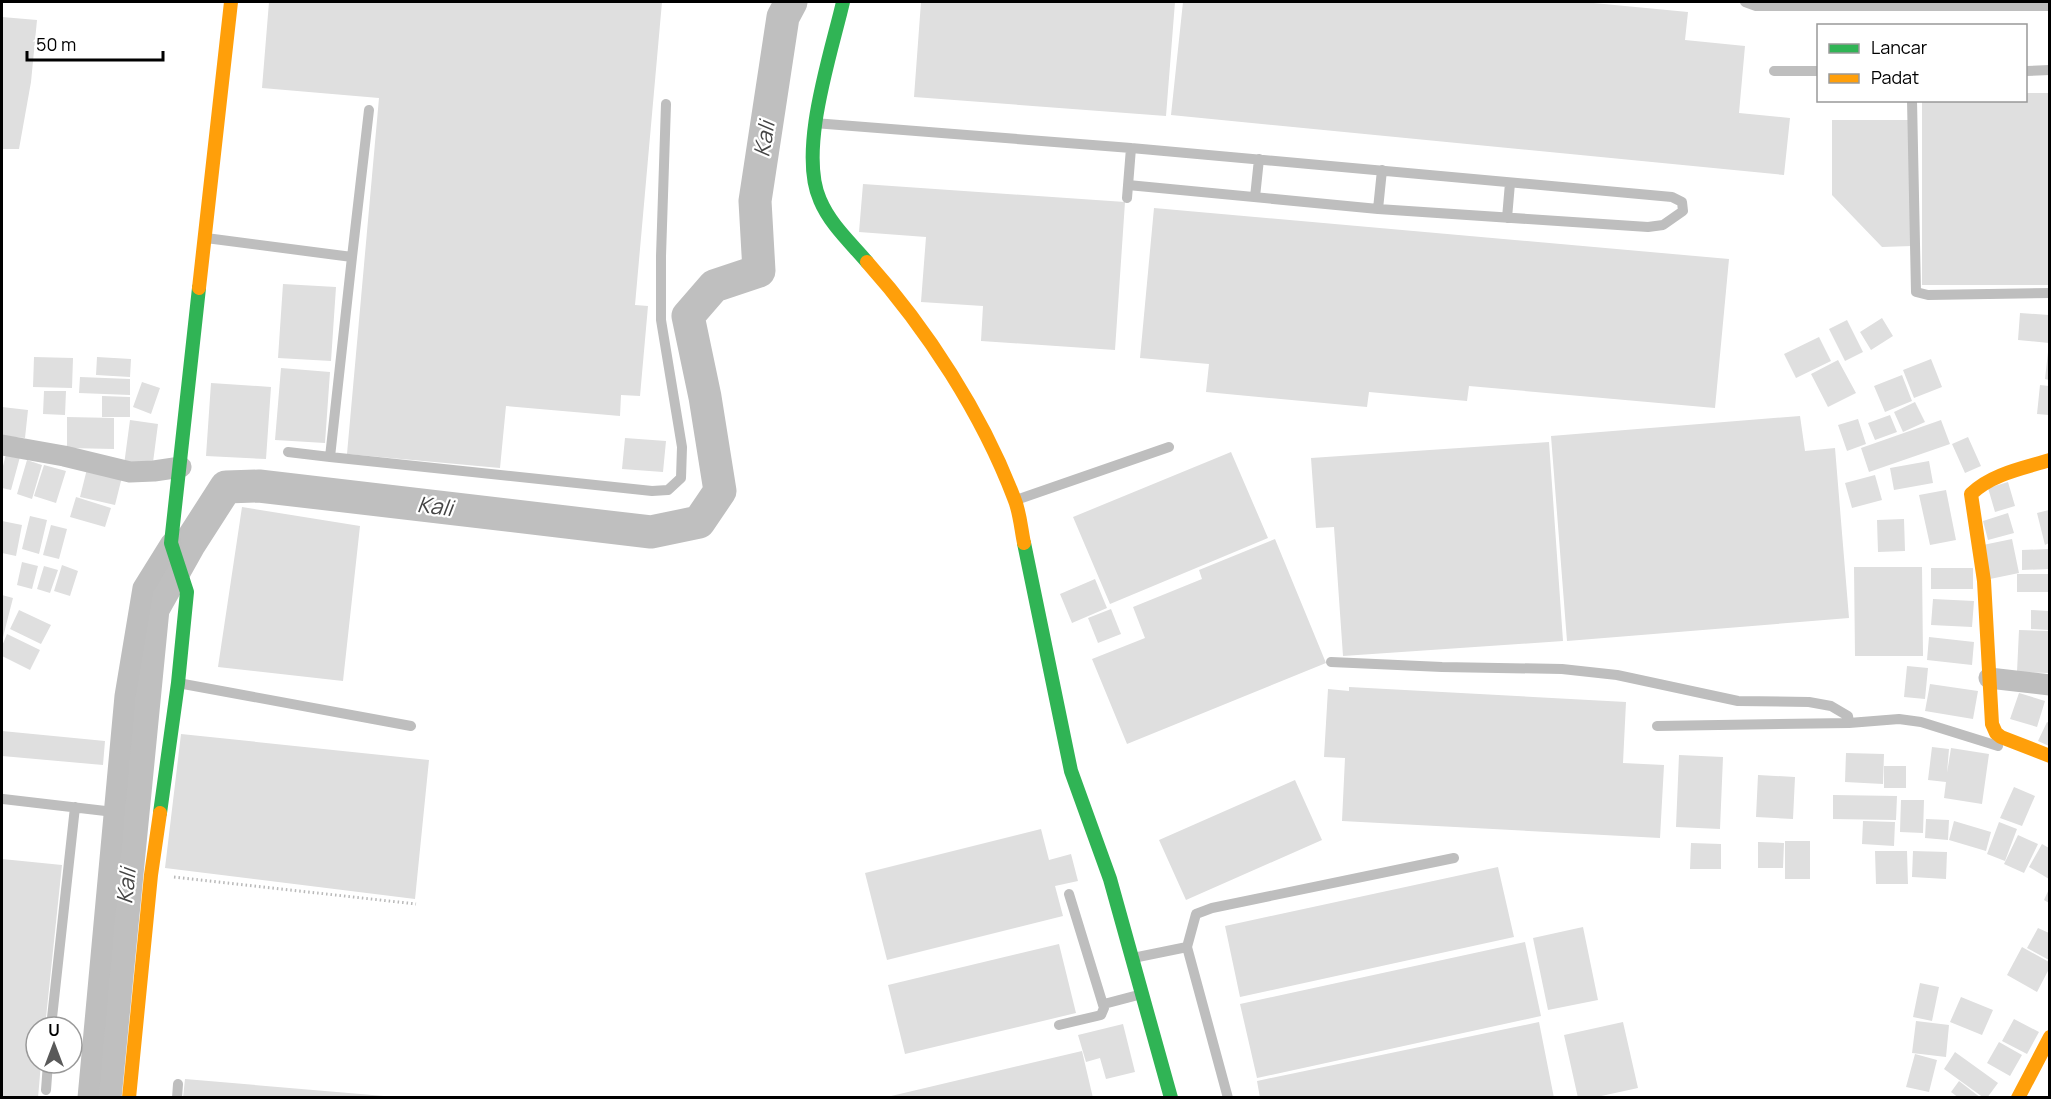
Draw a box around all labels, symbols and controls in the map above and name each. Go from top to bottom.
scale bar [27,24,164,62]
legend [1817,24,2027,102]
text: 50 m [36,32,76,56]
text: Lancar [1871,35,1928,59]
text: Padat [1871,65,1919,89]
water label: Kali [746,116,782,159]
water label: Kali [416,489,457,523]
water label: Kali [109,864,143,905]
north arrow [24,1015,84,1075]
text: U [48,1019,60,1041]

